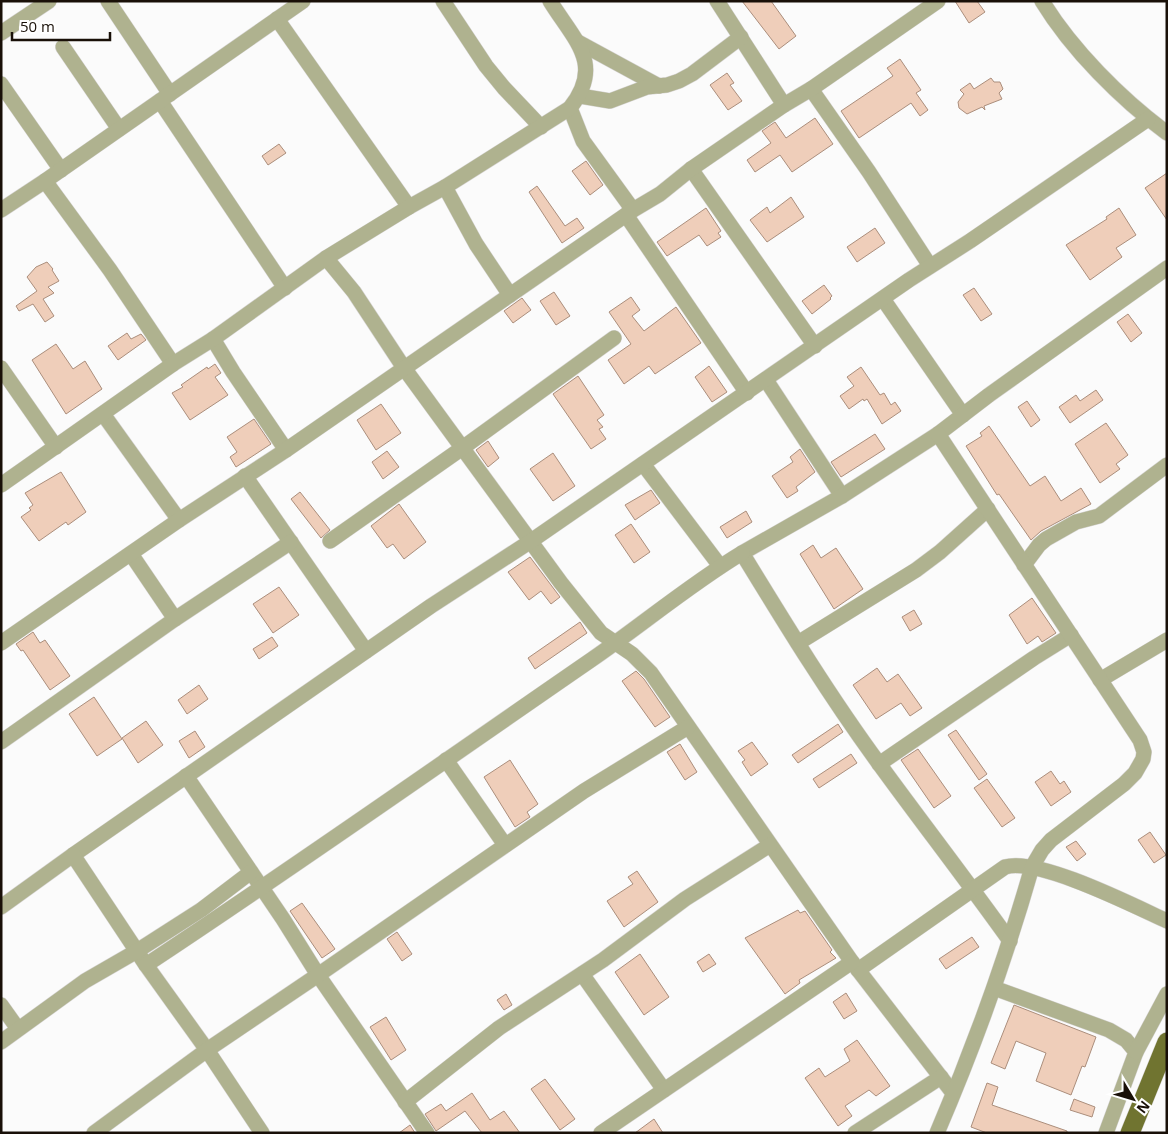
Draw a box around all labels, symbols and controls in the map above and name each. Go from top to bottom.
scale bar [12,10,110,42]
text: 50 m [20,16,55,36]
north arrow [1108,1074,1158,1124]
text: N [1133,1097,1155,1118]

